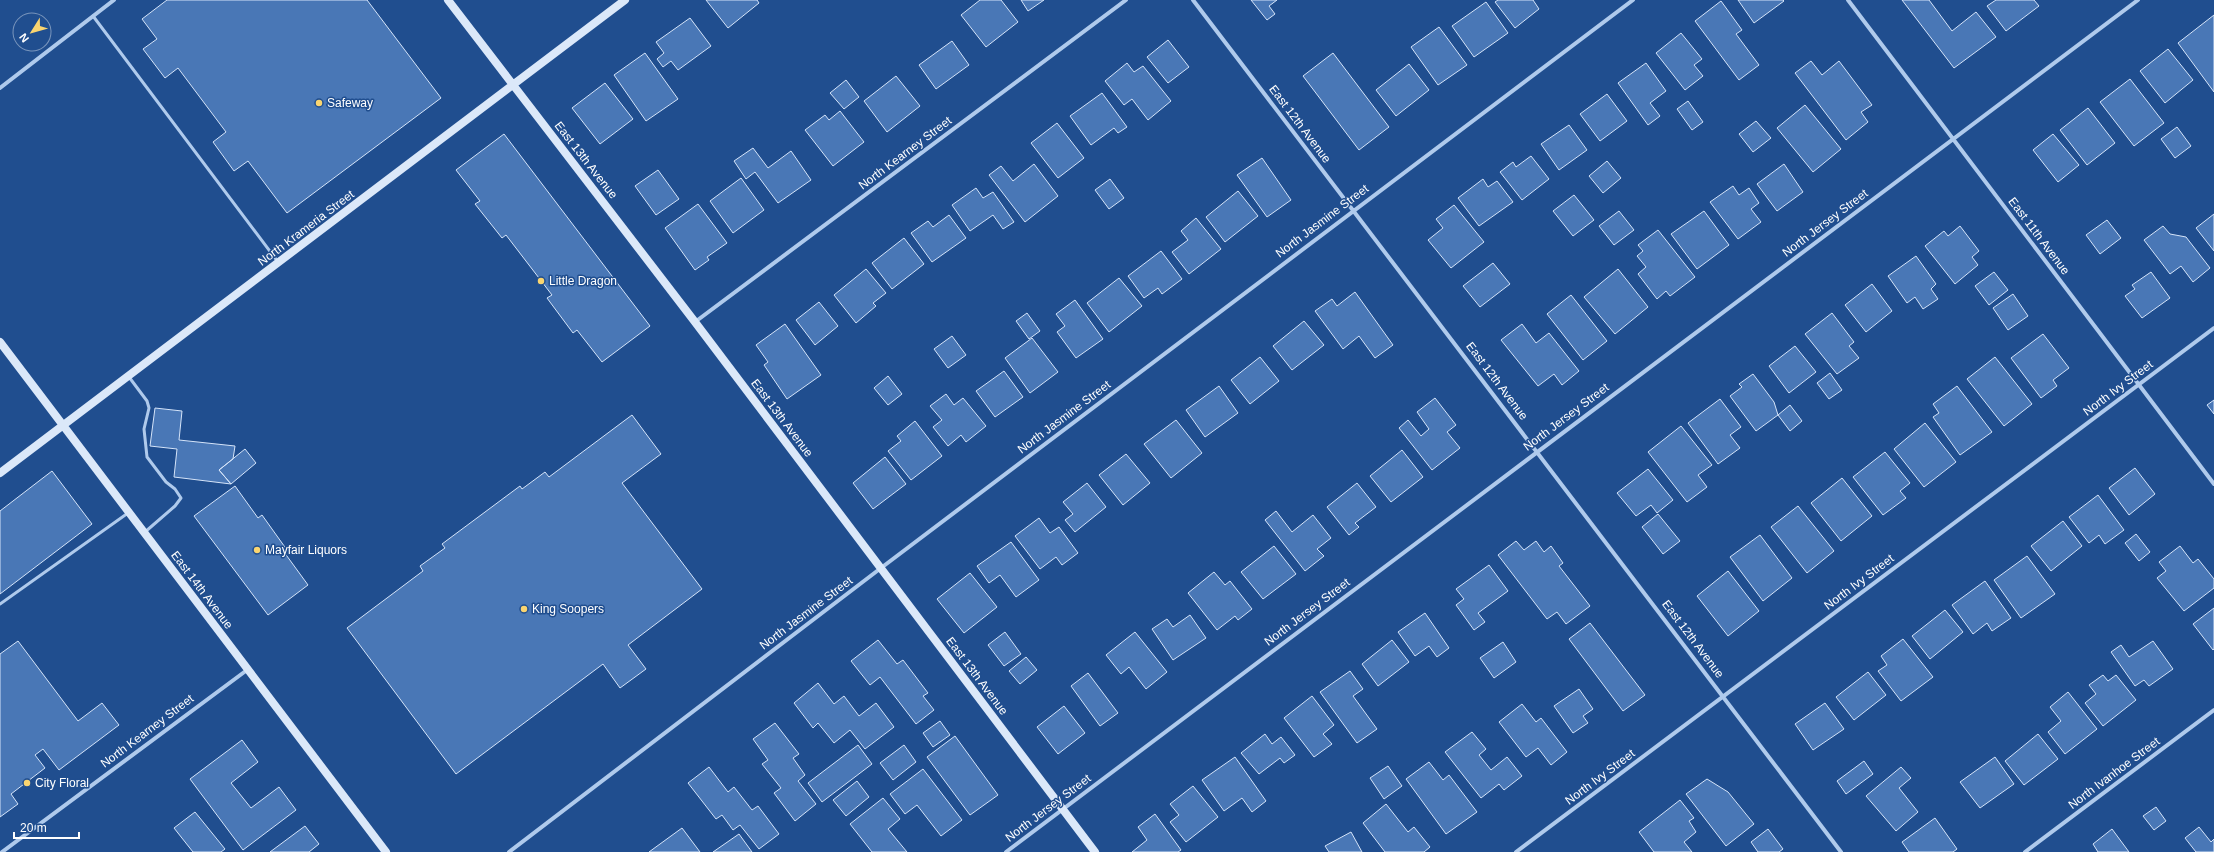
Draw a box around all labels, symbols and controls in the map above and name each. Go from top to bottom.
north arrow [12,12,52,52]
text: N [17,31,31,45]
street label: East 12th Avenue [1266,82,1334,166]
place label: Safeway [327,96,373,110]
marker: Safeway [314,98,324,108]
street label: North Kearney Street [856,113,955,193]
street label: East 13th Avenue [552,119,621,202]
street label: North Jasmine Street [1273,181,1372,261]
street label: North Jersey Street [1780,186,1871,260]
street label: North Krameria Street [255,187,357,269]
street label: East 11th Avenue [2005,195,2073,278]
place label: Little Dragon [549,274,617,288]
marker: Little Dragon [536,276,546,286]
street label: East 12th Avenue [1463,339,1531,423]
street label: North Ivy Street [2080,357,2156,419]
street label: East 13th Avenue [748,376,816,460]
street label: North Jasmine Street [1015,377,1114,457]
street label: North Jersey Street [1521,380,1612,454]
place label: Mayfair Liquors [265,543,347,557]
marker: Mayfair Liquors [252,545,262,555]
street label: East 14th Avenue [168,548,236,632]
street label: North Ivy Street [1821,551,1897,613]
street label: North Jasmine Street [757,573,856,653]
street label: North Jersey Street [1262,575,1353,649]
street label: East 12th Avenue [1659,597,1727,681]
place label: King Soopers [532,602,604,616]
marker: King Soopers [519,604,529,614]
street label: East 13th Avenue [943,634,1011,718]
street label: North Kearney Street [98,691,197,771]
street label: North Ivanhoe Street [2066,734,2163,812]
street label: North Ivy Street [1562,746,1638,808]
street label: North Jersey Street [1003,771,1094,845]
place label: City Floral [35,776,89,790]
marker: City Floral [22,778,32,788]
scale bar [14,814,79,840]
text: 20 m [20,821,47,835]

